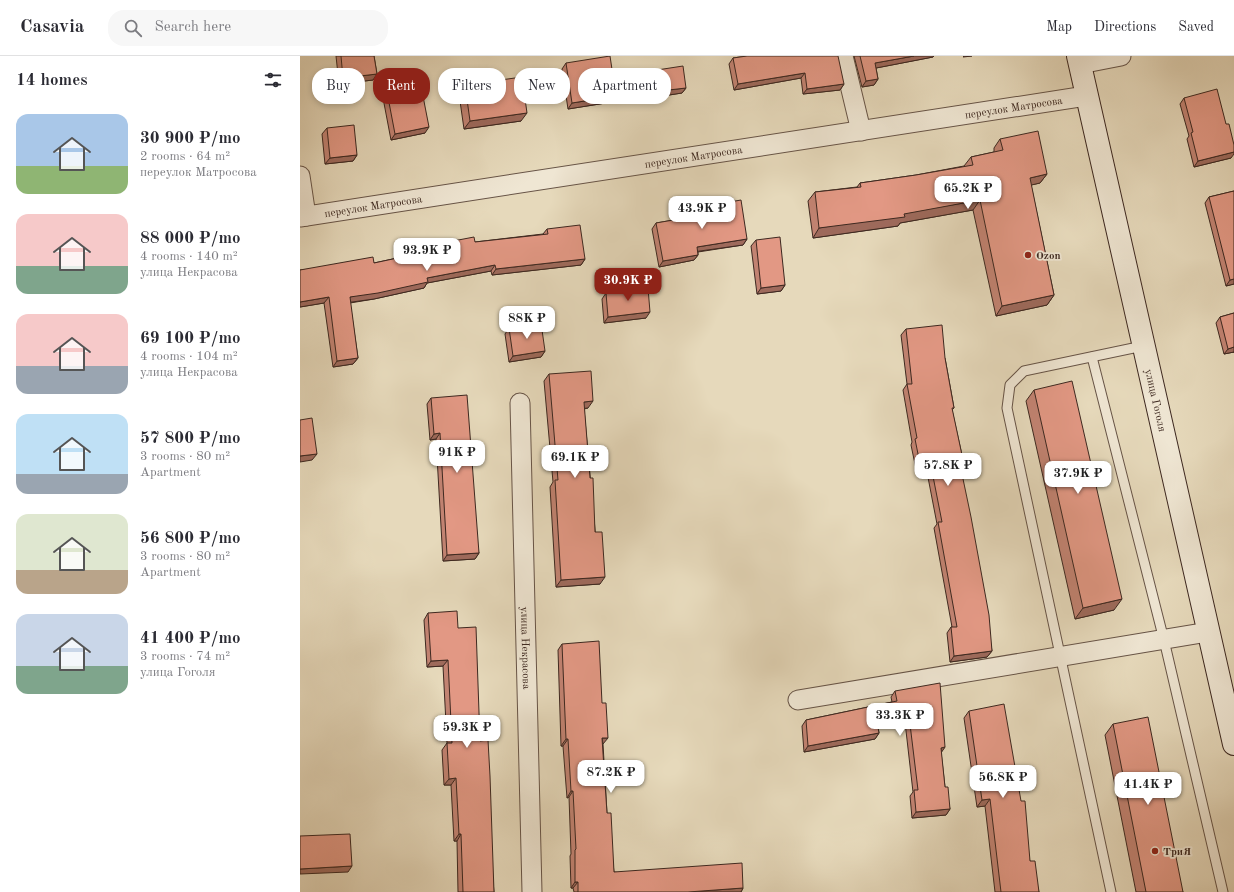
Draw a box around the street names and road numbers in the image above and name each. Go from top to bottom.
street label: переулок Матросова [964,96,1064,122]
street label: переулок Матросова [644,145,744,171]
street label: переулок Матросова [324,194,424,220]
street label: улица Гоголя [1142,368,1167,433]
street label: улица Некрасова [518,607,531,690]

